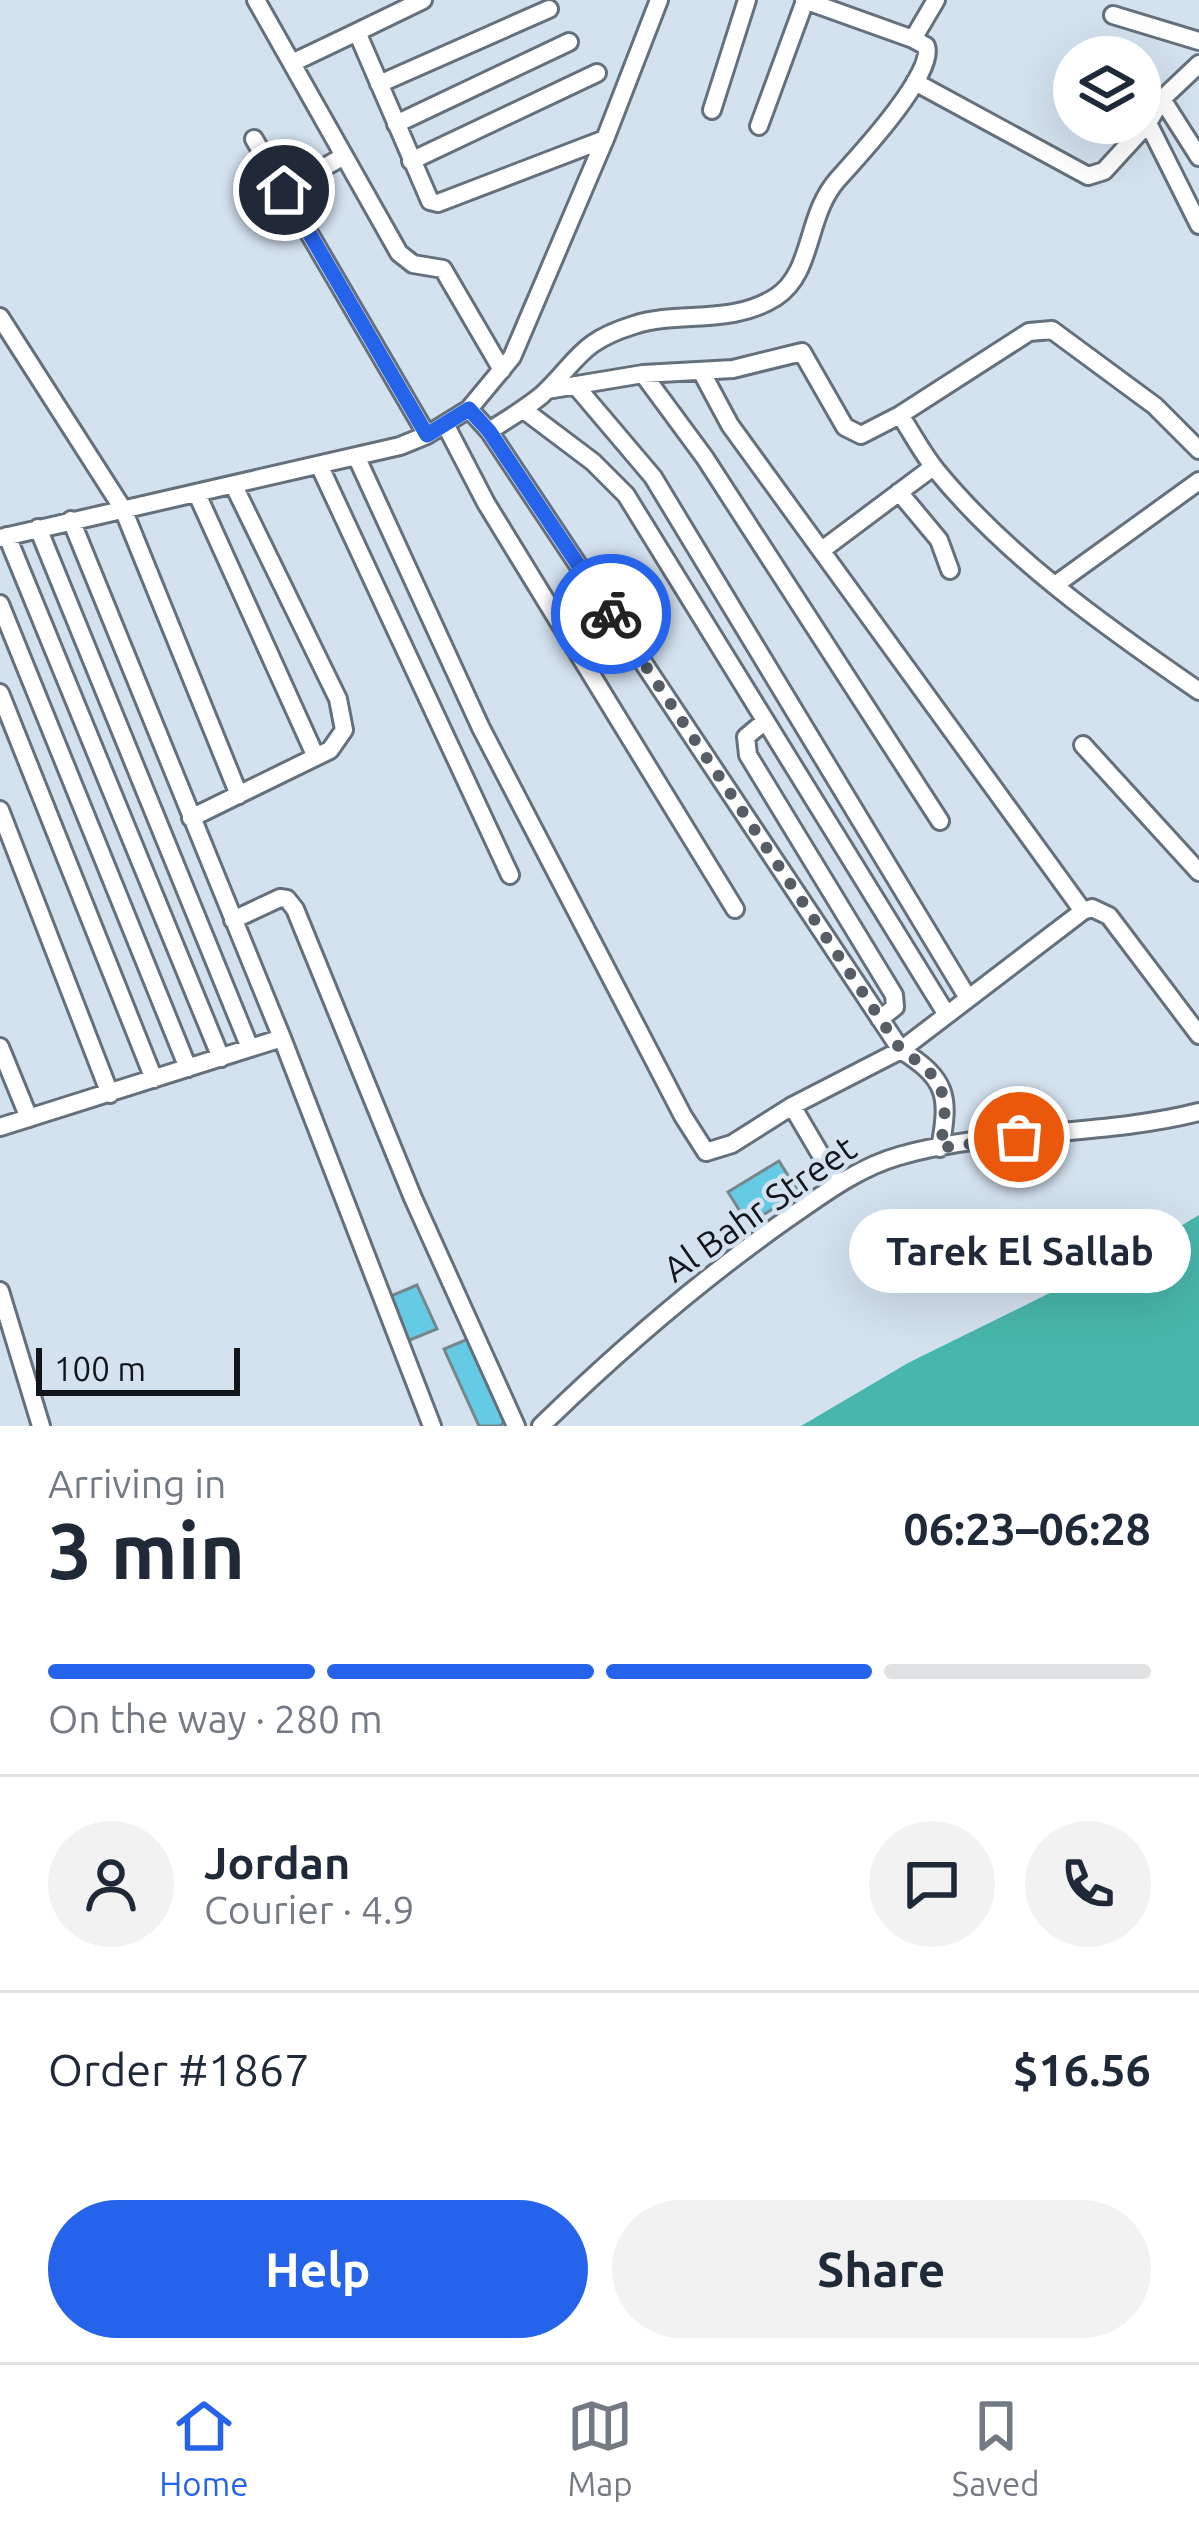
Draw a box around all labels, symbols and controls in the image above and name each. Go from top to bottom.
map controls [1053,36,1161,144]
button: layers [1053,36,1161,144]
pin [233,139,335,241]
icon: home [251,157,317,223]
courier [551,554,671,674]
icon: bike [578,581,644,647]
pin [968,1086,1070,1188]
icon: bag [986,1104,1052,1170]
street label: Al Bahr Street [655,1127,863,1289]
callout: Tarek El Sallab [848,1209,1190,1293]
text: Tarek El Sallab [886,1229,1154,1272]
scale bar [36,1342,240,1395]
text: 100 m [54,1350,146,1387]
text: Arriving in [48,1462,226,1505]
text: 06:23–06:28 [903,1503,1151,1554]
text: 3 min [48,1506,245,1594]
text: On the way · 280 m [48,1697,383,1740]
button: person [48,1821,174,1947]
button: chat [869,1821,995,1947]
button: phone [1025,1821,1151,1947]
text: Jordan [204,1837,350,1888]
text: Courier · 4.9 [204,1888,415,1931]
text: Order #1867 [48,2044,310,2095]
text: $16.56 [1013,2044,1151,2095]
button: Help [48,2200,588,2338]
button: Share [612,2200,1151,2338]
tab: Home [159,2393,248,2502]
tab: Map [567,2393,633,2502]
tab: Saved [952,2393,1040,2502]

